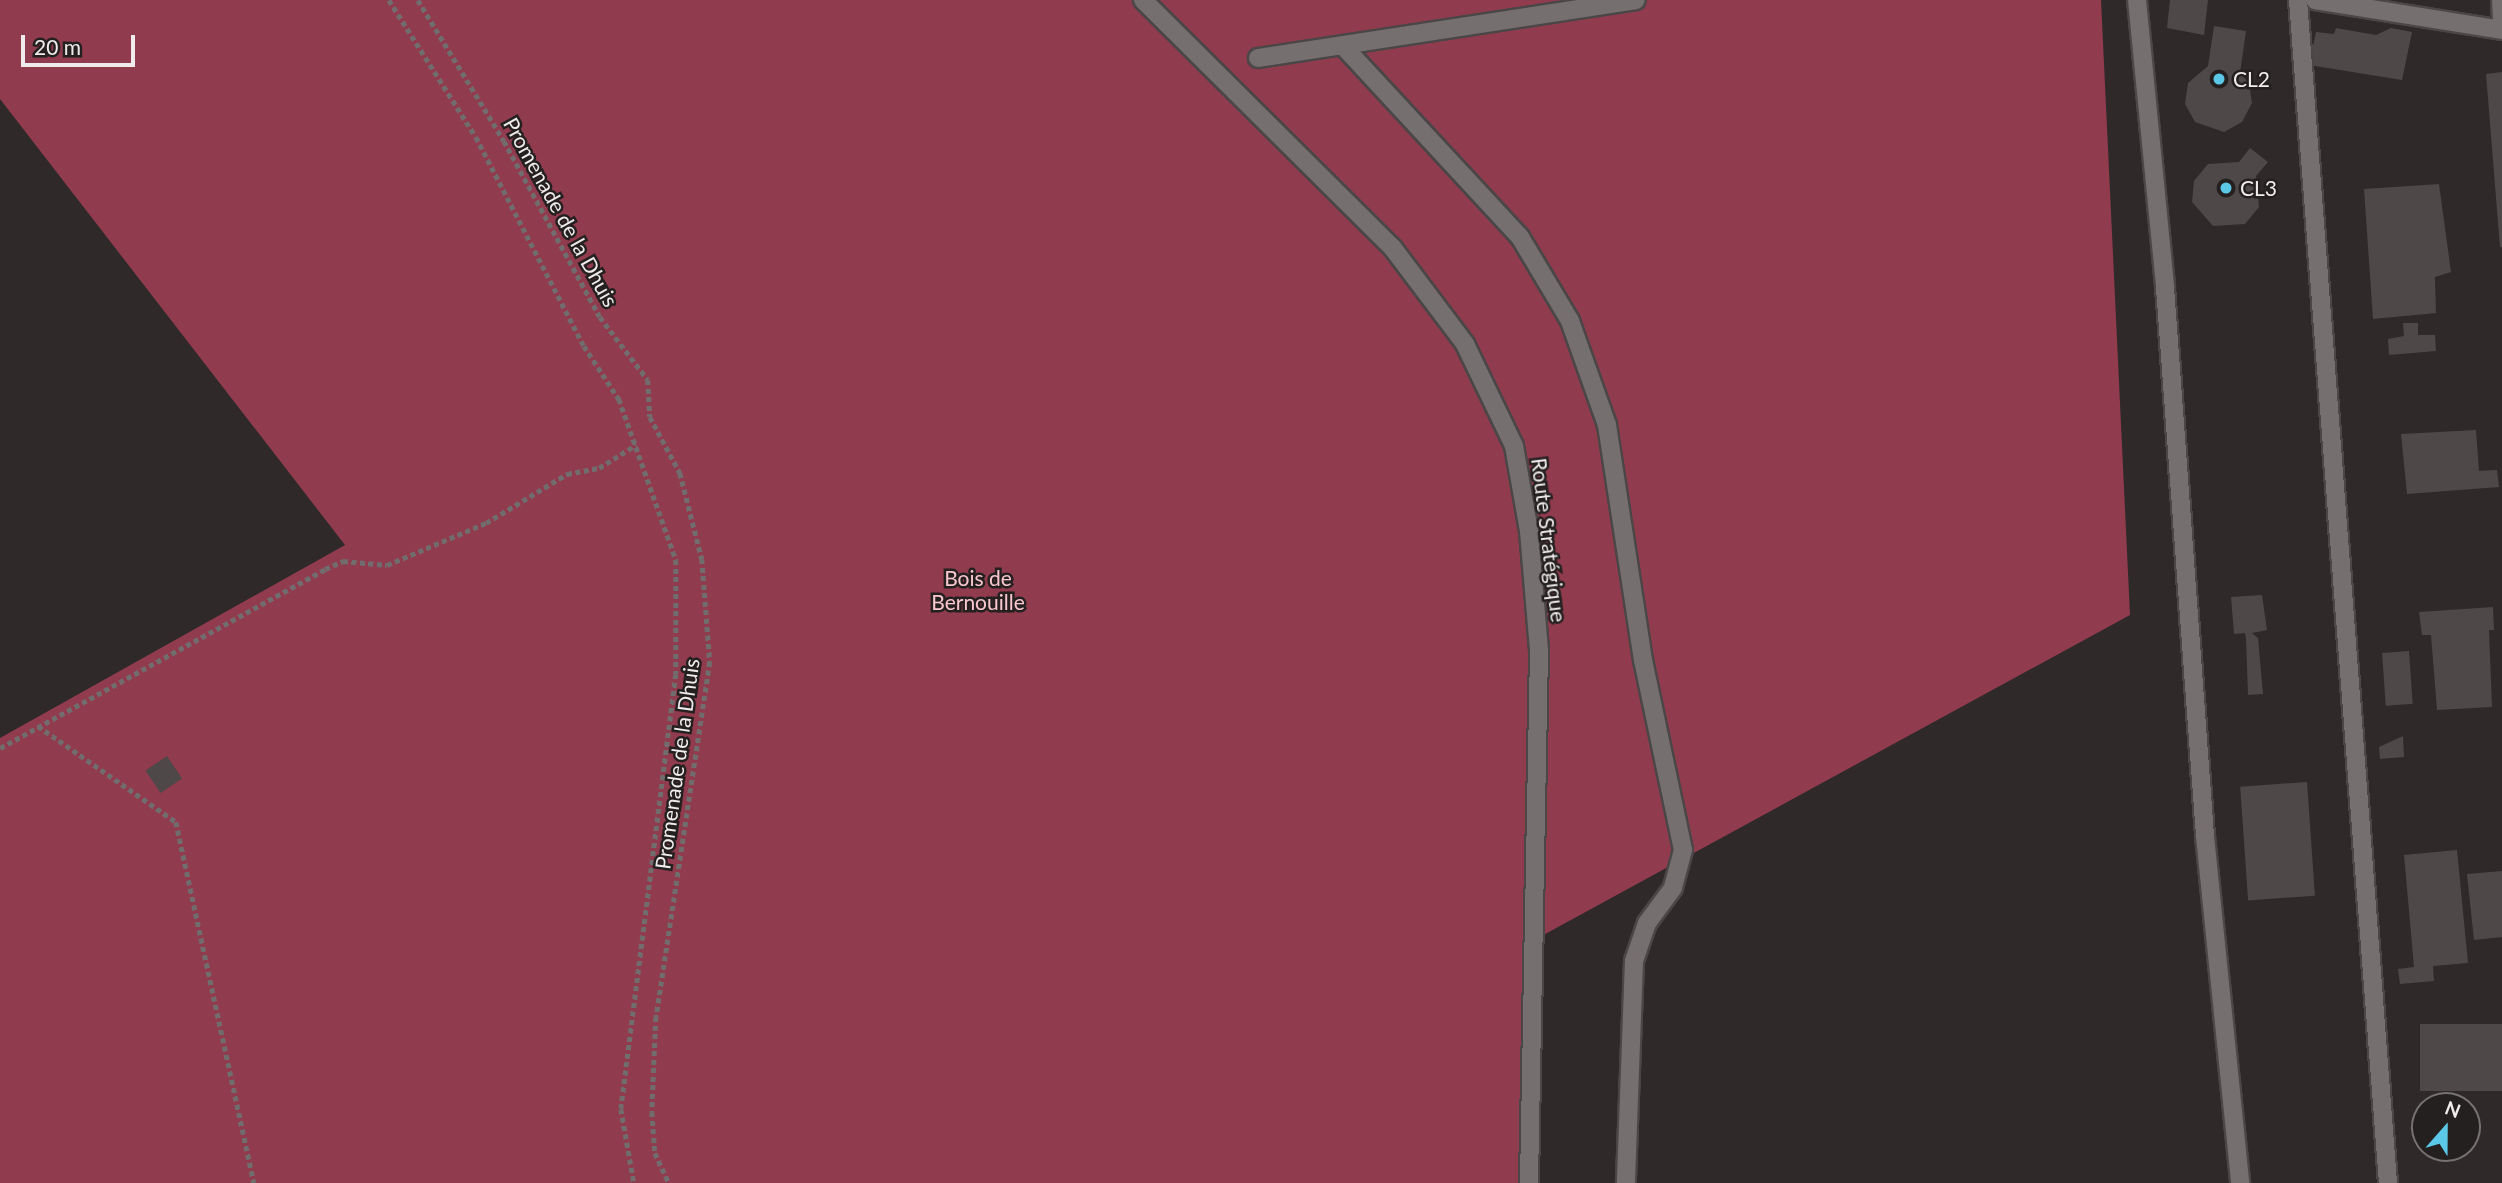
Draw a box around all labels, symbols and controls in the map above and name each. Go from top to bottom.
scale bar [24,21,138,65]
text: 20 m [34,34,81,59]
place label: CL2 [2233,66,2270,92]
marker: CL2 [2211,71,2227,87]
street label: Promenade de la Dhuis [498,113,624,311]
place label: CL3 [2240,175,2277,201]
marker: CL3 [2218,180,2234,196]
street label: Route Stratégique [1526,456,1572,624]
park label: Bois de Bernouille [931,565,1025,615]
street label: Promenade de la Dhuis [650,657,704,871]
north arrow [2411,1092,2481,1162]
text: N [2442,1095,2464,1122]

